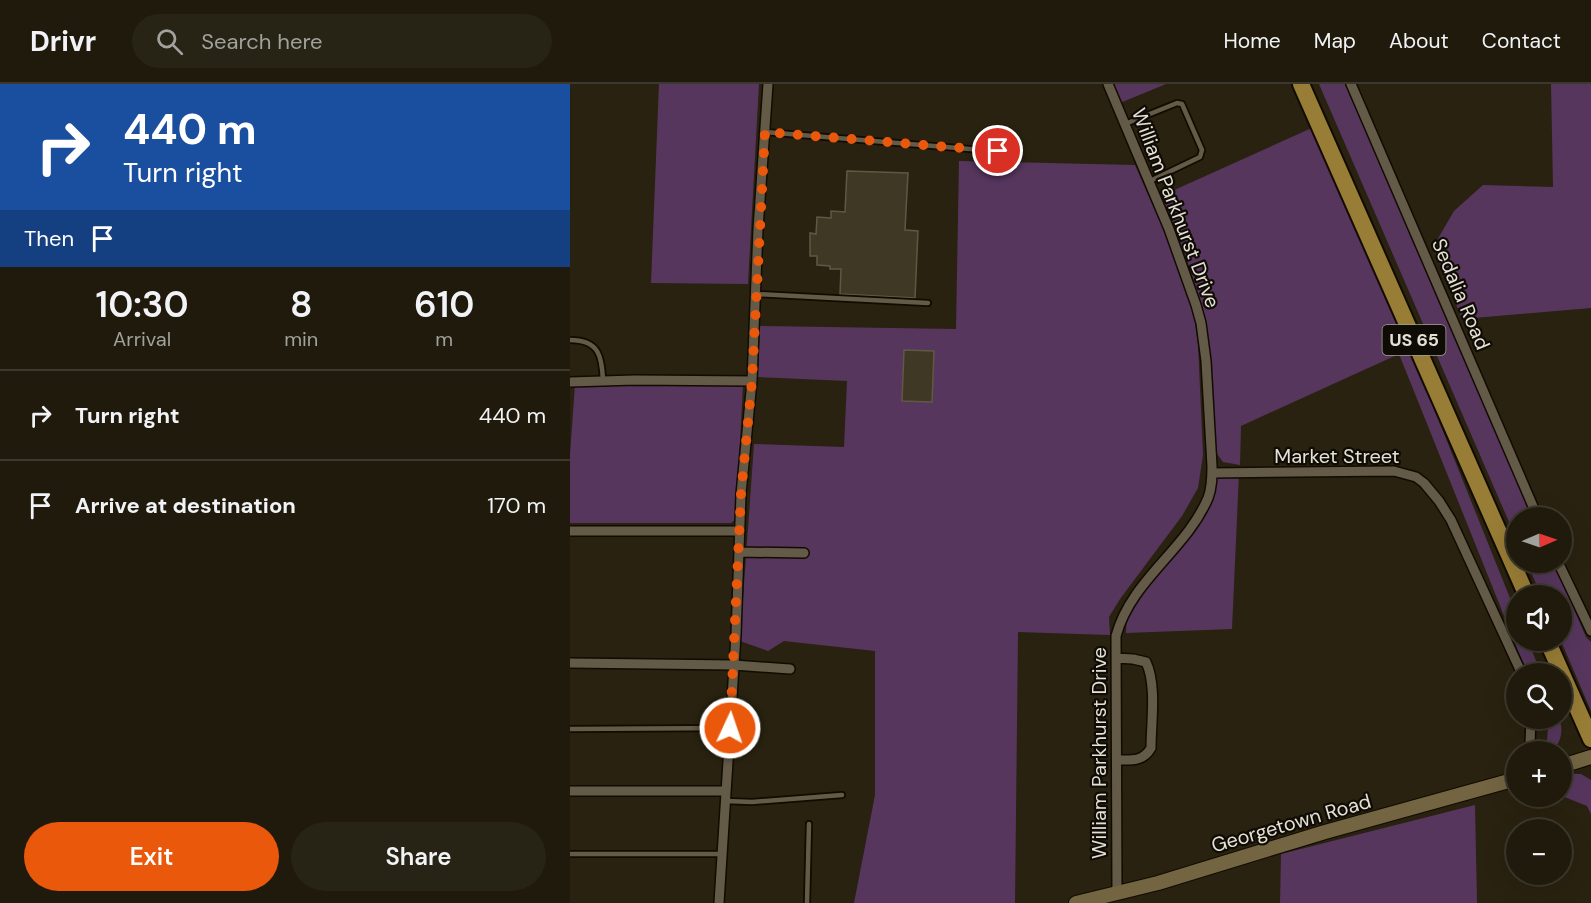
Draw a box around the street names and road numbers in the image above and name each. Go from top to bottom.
street label: William Parkhurst Drive [1126,104,1226,312]
street label: Sedalia Road [1426,234,1496,354]
road number: US 65 [1382,325,1446,355]
street label: Market Street [1274,443,1400,469]
street label: William Parkhurst Drive [1086,647,1112,859]
street label: Georgetown Road [1208,788,1374,858]

